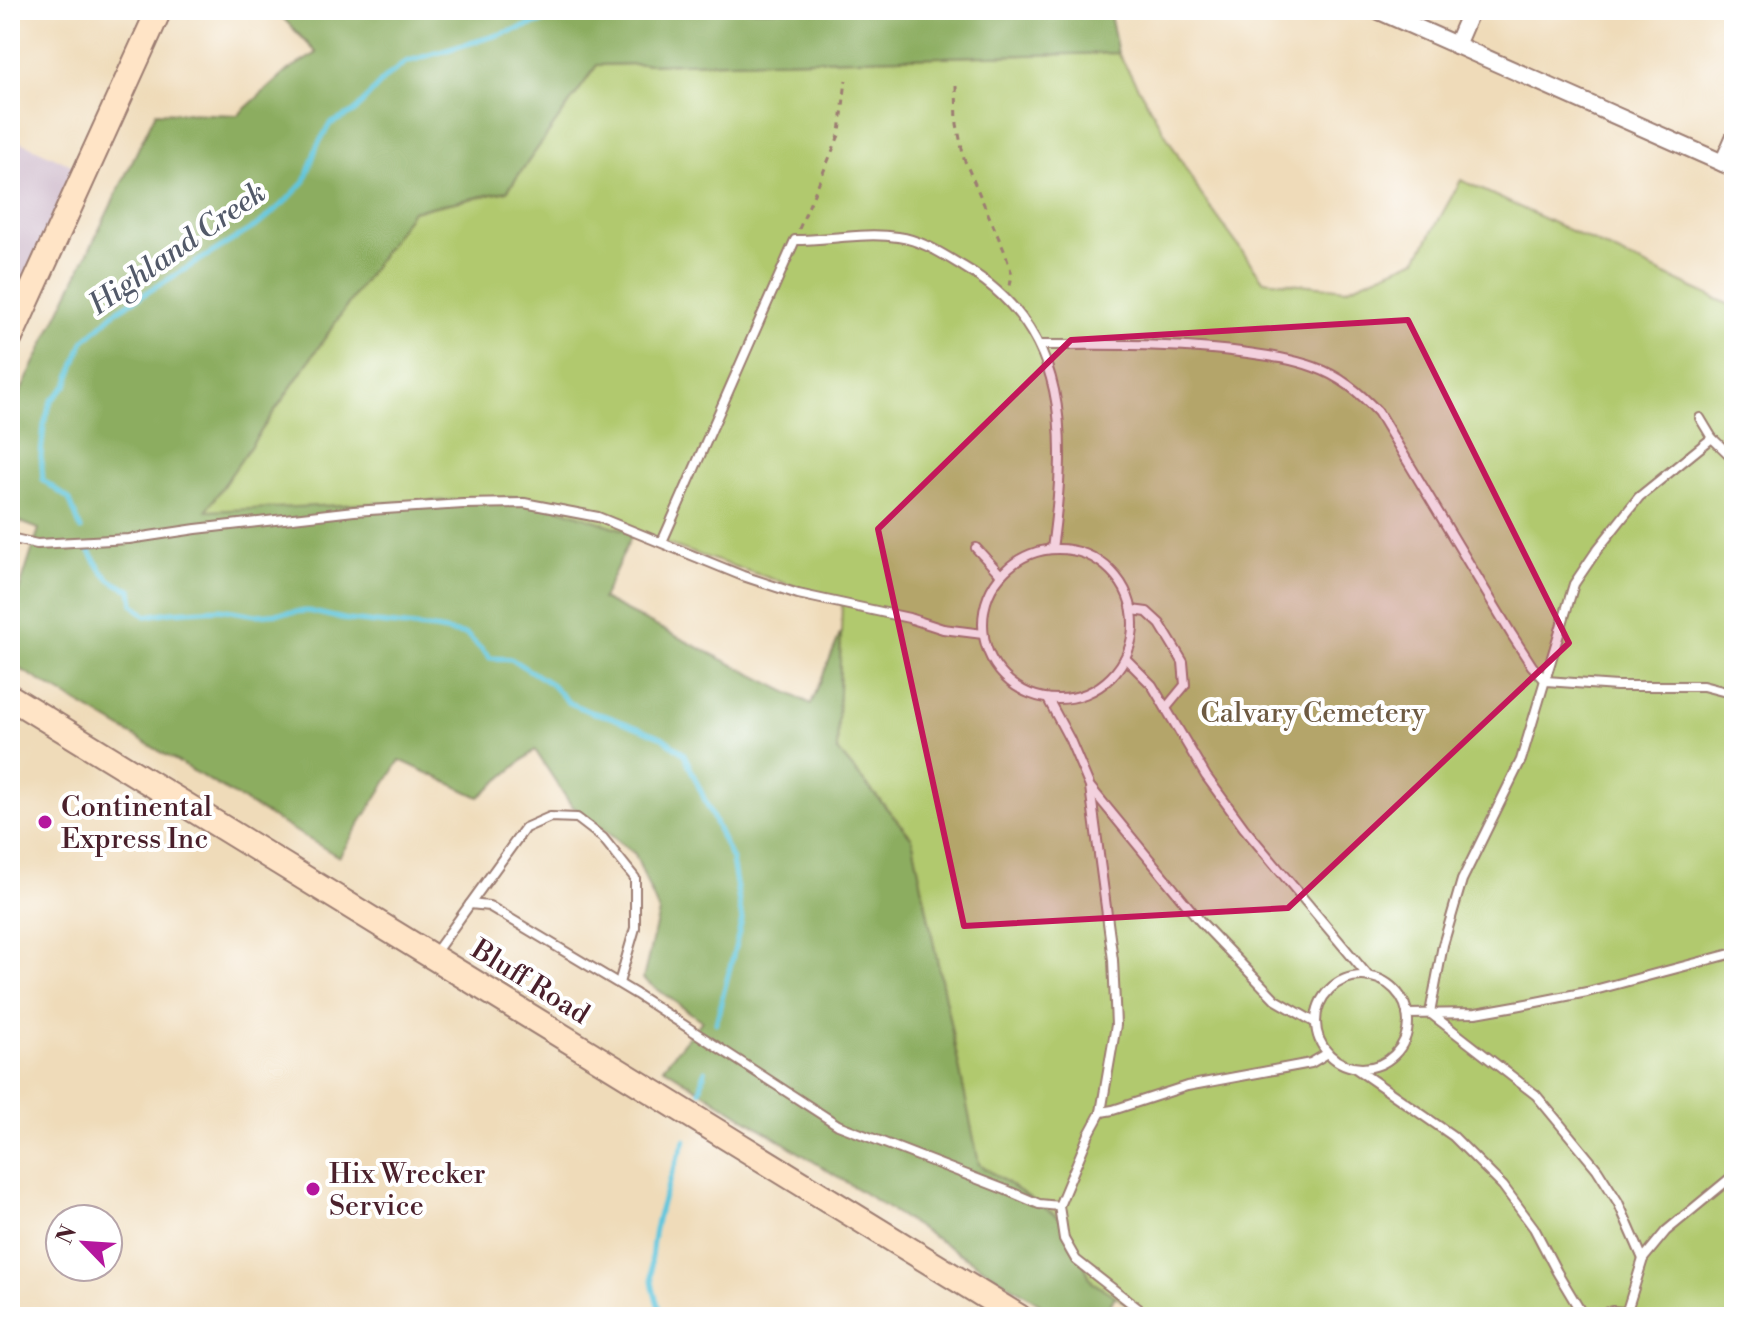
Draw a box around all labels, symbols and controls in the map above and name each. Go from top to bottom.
water label: Highland Creek [81,174,274,325]
park label: Calvary Cemetery [1201,696,1426,731]
place label: Continental Express Inc [61,790,212,857]
marker: Continental Express Inc [36,813,54,831]
street label: Bluff Road [464,932,596,1032]
place label: Hix Wrecker Service [329,1157,486,1224]
marker: Hix Wrecker Service [304,1180,322,1198]
north arrow [44,1203,124,1283]
text: N [51,1221,83,1249]

